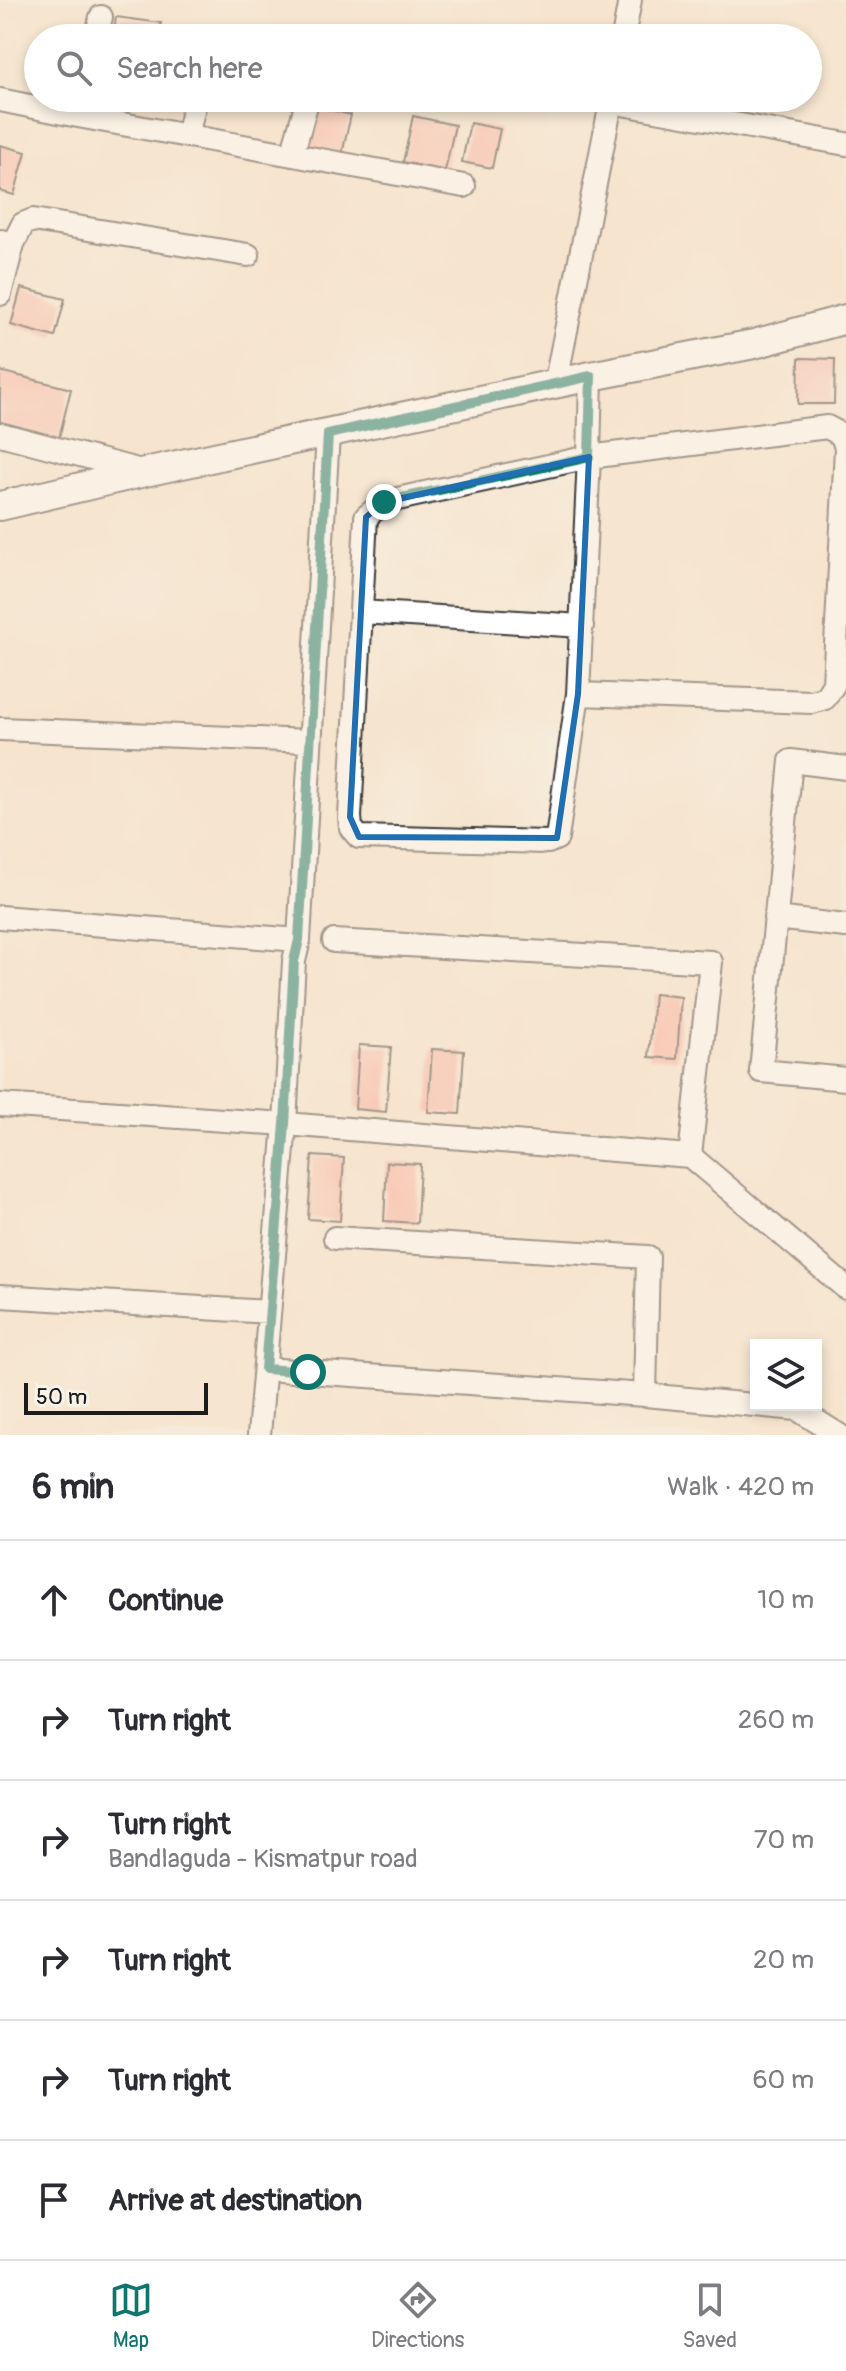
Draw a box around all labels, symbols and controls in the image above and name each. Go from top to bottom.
search box [24,24,822,112]
icon: search [52,46,96,90]
text: Search here [116,50,263,87]
route end [366,484,402,520]
map controls [750,1339,822,1411]
button: layers [750,1339,822,1411]
route start [290,1354,326,1390]
scale bar [24,1379,208,1415]
text: 50 m [36,1383,87,1411]
text: 6 min [32,1466,114,1509]
text: Walk · 420 m [667,1471,814,1503]
icon: ahead [32,1578,76,1622]
text: Continue [108,1582,223,1619]
text: 10 m [757,1584,814,1616]
icon: right [32,1698,76,1742]
text: Turn right [108,1702,231,1739]
text: 260 m [738,1704,814,1736]
text: Turn right [108,1806,231,1843]
icon: right [32,1818,76,1862]
text: 70 m [754,1824,814,1856]
text: Bandlaguda - Kismatpur road [108,1843,418,1875]
icon: right [32,1938,76,1982]
text: Turn right [108,1942,231,1979]
text: 20 m [753,1944,814,1976]
icon: right [32,2058,76,2102]
text: Turn right [108,2062,231,2099]
text: 60 m [752,2064,814,2096]
icon: arrive [32,2178,76,2222]
text: Arrive at destination [108,2182,362,2219]
tab: Map [109,2278,153,2354]
tab: Directions [371,2278,464,2354]
tab: Saved [682,2278,737,2354]

